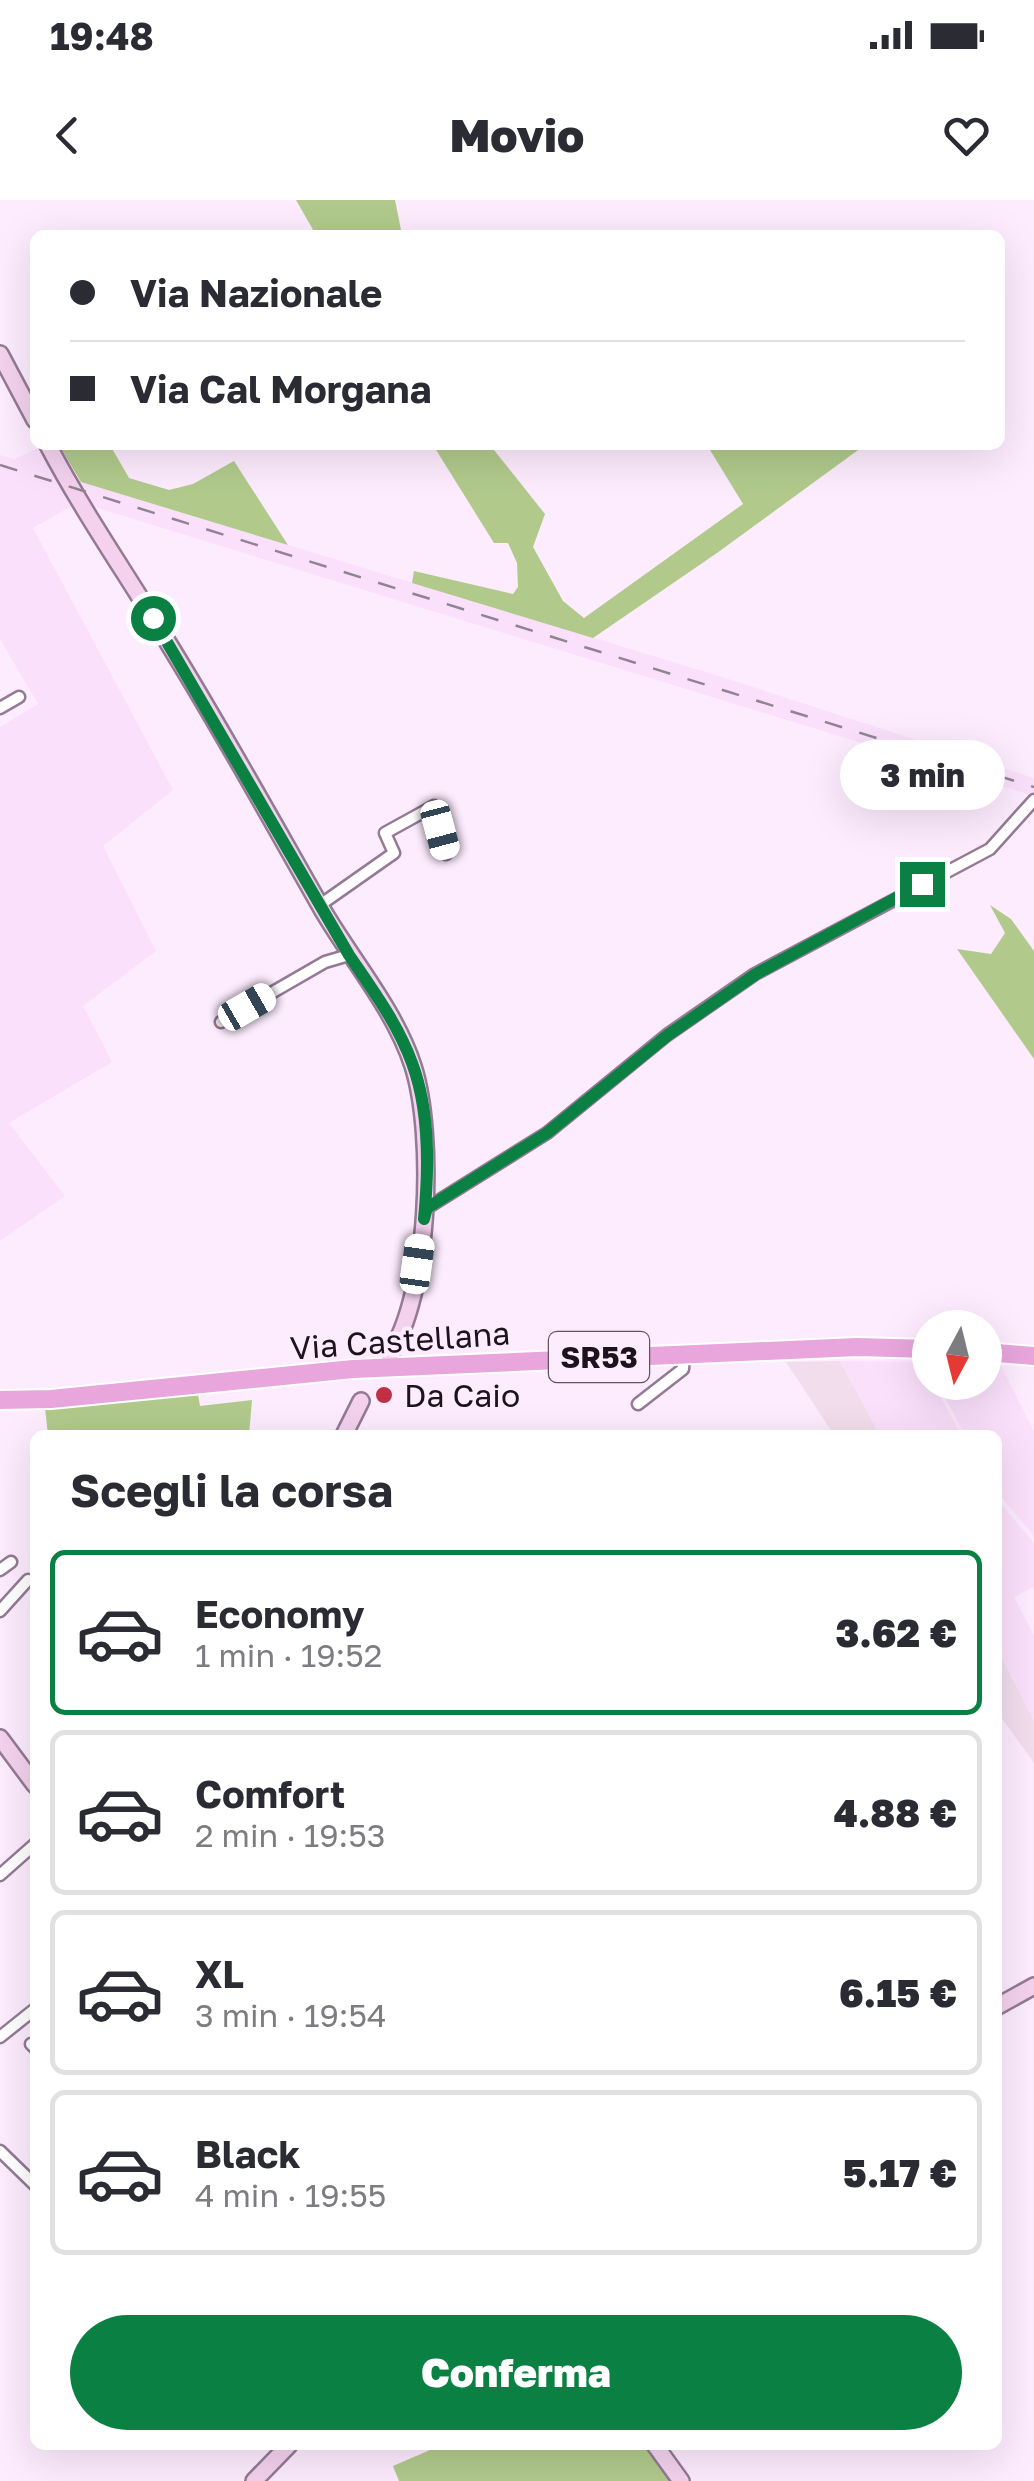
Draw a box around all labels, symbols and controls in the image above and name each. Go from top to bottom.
text: 19:48 [50,13,154,58]
icon: back [40,108,95,163]
text: Movio [450,108,584,162]
icon: heart [939,108,994,163]
text: Via Nazionale [130,270,382,315]
text: Via Cal Morgana [130,366,432,411]
route start [131,596,176,641]
callout: 3 min [840,739,1004,809]
text: 3 min [880,756,965,794]
car [418,797,462,863]
route end [900,862,945,907]
car [214,979,280,1035]
car [398,1232,436,1296]
north arrow [912,1310,1002,1400]
map controls [912,1310,1002,1400]
street label: Via Castellana [289,1313,511,1367]
road number: SR53 [549,1332,649,1382]
place label: Da Caio [404,1376,520,1414]
marker: Da Caio [373,1384,395,1406]
text: Scegli la corsa [70,1463,393,1517]
icon: car [75,1588,165,1678]
text: Economy [195,1591,364,1636]
text: 3.62 € [835,1610,957,1655]
text: 1 min · 19:52 [195,1636,382,1674]
icon: car [75,1768,165,1858]
text: Comfort [195,1771,345,1816]
text: 4.88 € [834,1790,957,1835]
text: 2 min · 19:53 [195,1816,386,1854]
icon: car [75,1948,165,2038]
text: XL [195,1951,244,1996]
text: 6.15 € [839,1970,957,2015]
text: 3 min · 19:54 [195,1996,386,2034]
icon: car [75,2128,165,2218]
text: Black [195,2131,300,2176]
text: 5.17 € [843,2150,957,2195]
text: 4 min · 19:55 [195,2176,386,2214]
button: Conferma [70,2315,962,2430]

